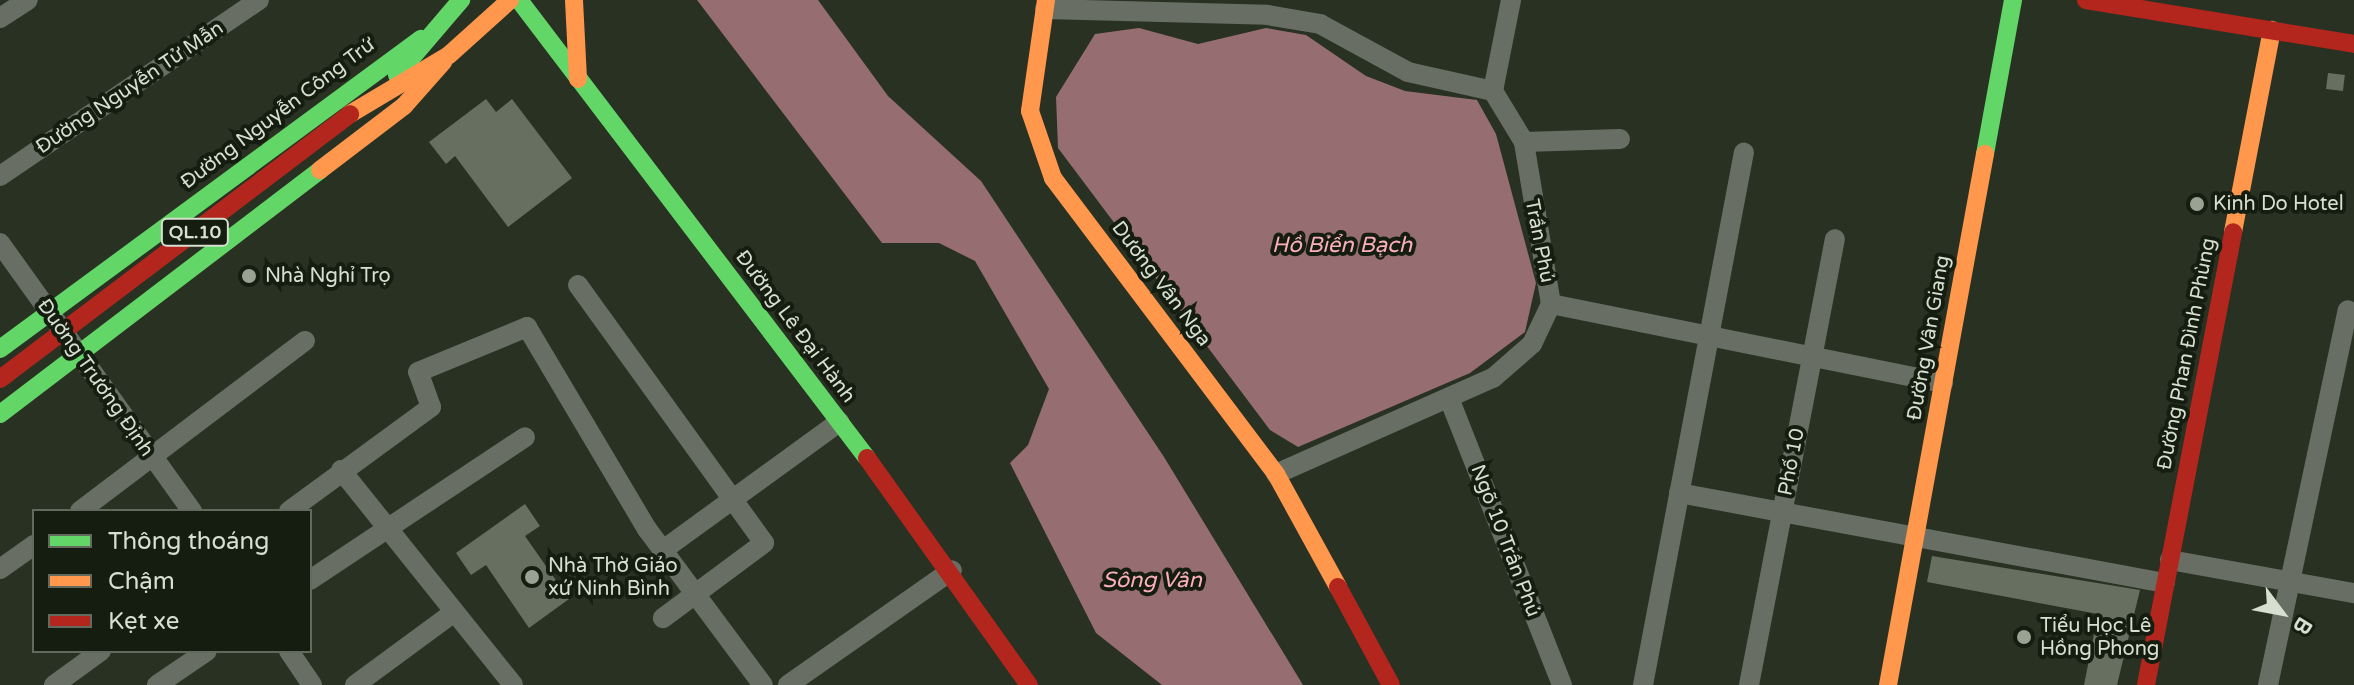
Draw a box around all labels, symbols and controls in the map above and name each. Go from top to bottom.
street label: Đường Nguyễn Tử Mẫn [32,16,228,160]
street label: Đường Nguyễn Công Trứ [176,33,380,195]
place label: Kinh Do Hotel [2213,192,2344,216]
marker: Kinh Do Hotel [2188,195,2206,213]
street label: Trần Phú [1519,197,1559,285]
street label: Dương Vân Nga [1106,217,1216,351]
road number: QL.10 [159,218,231,246]
water label: Hồ Biển Bạch [1272,233,1412,259]
street label: Đường Phan Đình Phùng [2153,236,2221,472]
street label: Đường Lê Đại Hành [730,246,860,408]
street label: Đường Vân Giang [1903,254,1955,422]
place label: Nhà Nghỉ Trọ [265,264,391,288]
marker: Nhà Nghỉ Trọ [240,267,258,285]
street label: Đuờng Trương Định [32,295,158,461]
street label: Phố 10 [1774,426,1810,498]
street label: Ngõ 10 Trần Phú [1465,462,1545,620]
legend [32,509,312,653]
text: Thông thoáng [108,527,269,556]
place label: Nhà Thờ Giáo xứ Ninh Bình [548,554,678,601]
text: Chậm [108,567,175,596]
marker: Nhà Thờ Giáo xứ Ninh Bình [523,568,541,586]
water label: Sông Vân [1102,568,1202,594]
north arrow [2242,573,2322,653]
text: Kẹt xe [108,607,179,636]
text: B [2287,612,2317,639]
place label: Tiểu Học Lê Hồng Phong [2040,614,2159,661]
marker: Tiểu Học Lê Hồng Phong [2015,628,2033,646]

